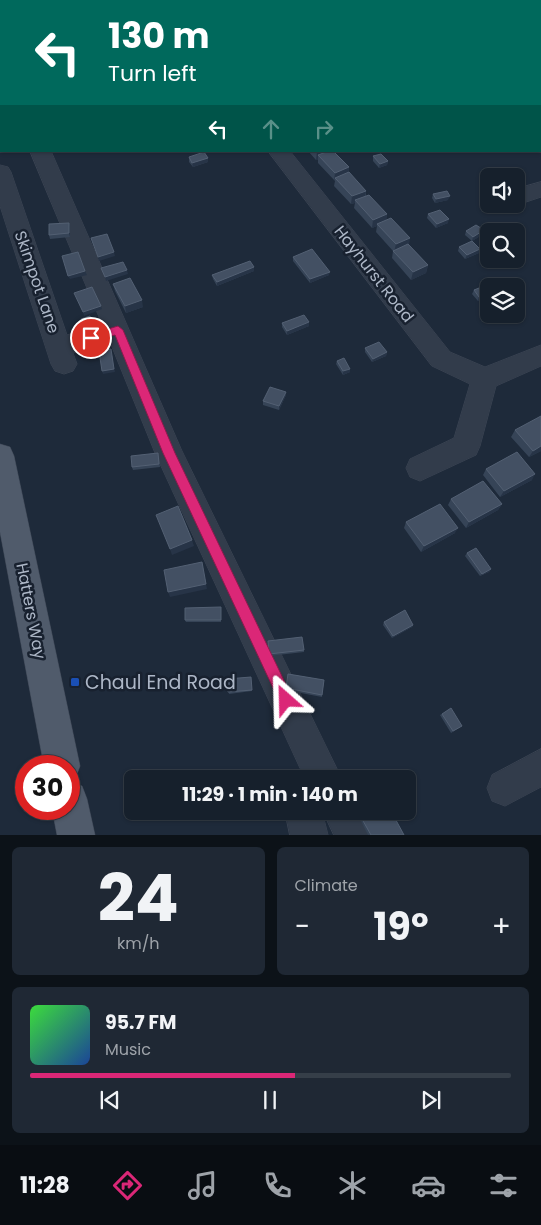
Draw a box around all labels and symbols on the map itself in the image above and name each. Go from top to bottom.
street label: Hayhurst Road [329,221,419,327]
street label: Skimpot Lane [9,228,65,336]
pin [70,317,112,359]
street label: Hatters Way [10,561,52,661]
place label: Chaul End Road [85,669,236,696]
position arrow [259,673,311,725]
marker: Chaul End Road [69,676,81,688]
speed limit sign: 30 [15,755,80,820]

